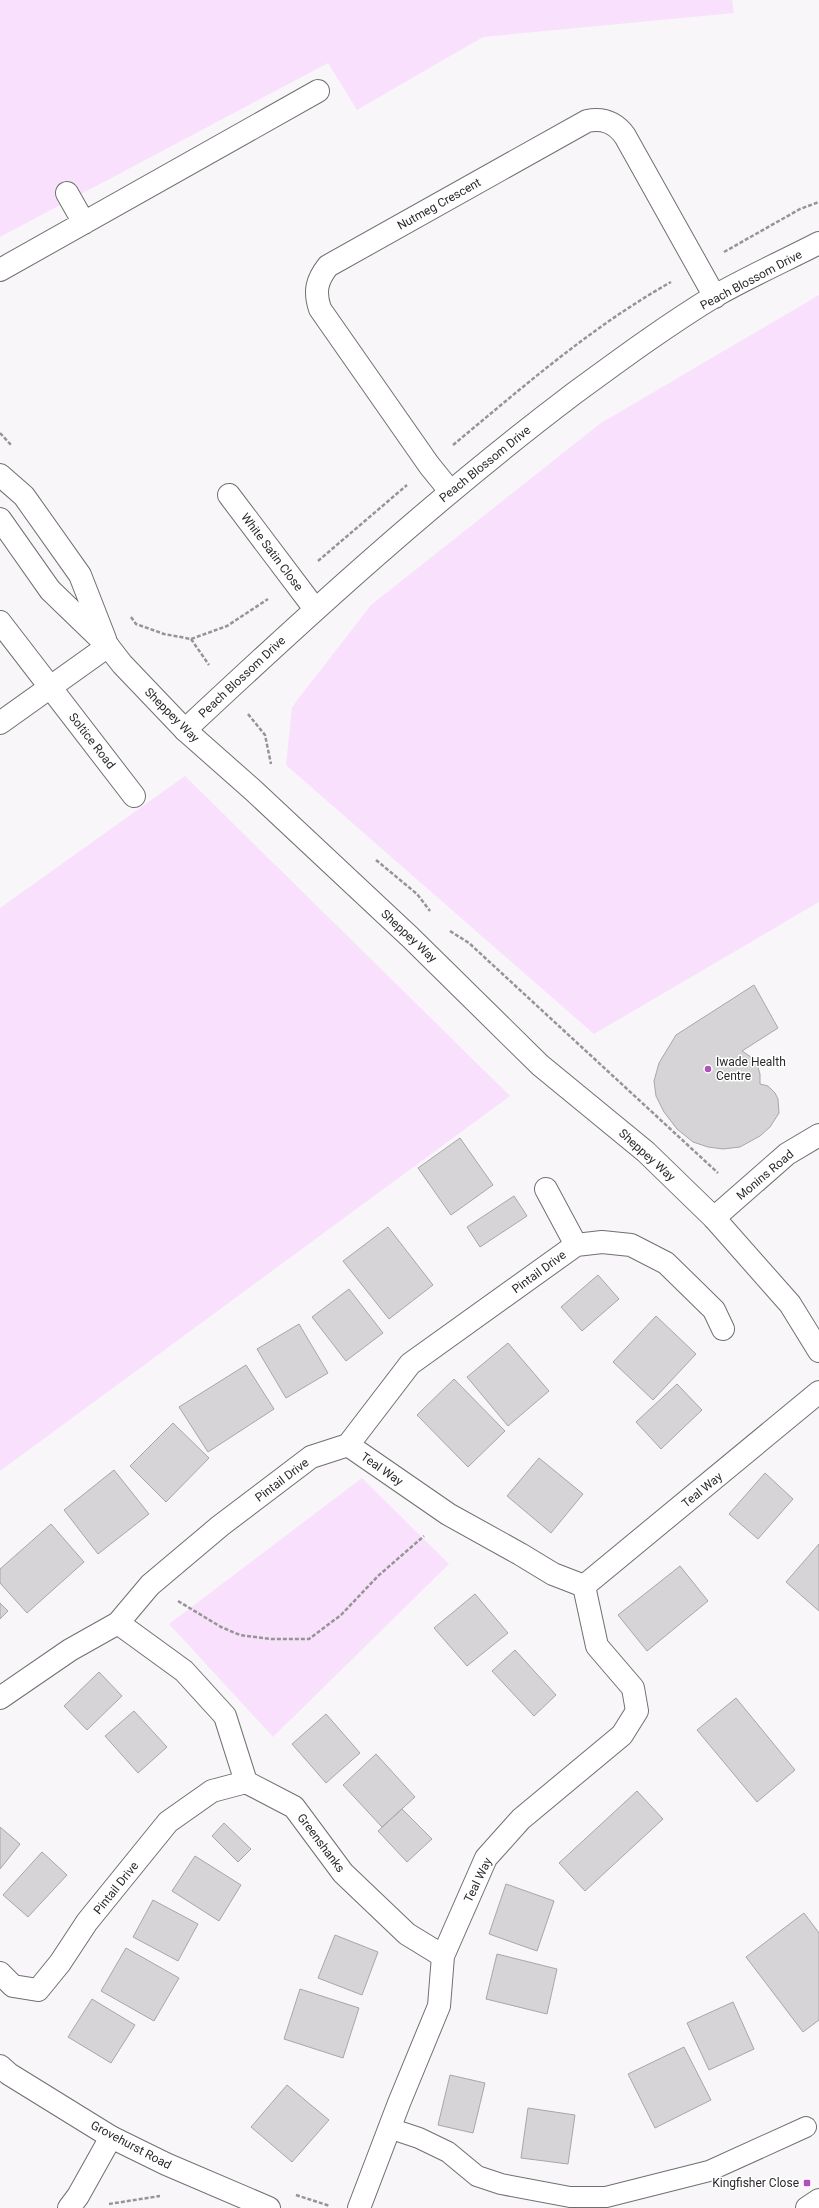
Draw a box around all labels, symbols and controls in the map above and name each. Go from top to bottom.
street label: Nutmeg Crescent [395,175,483,233]
street label: Peach Blossom Drive [698,247,804,313]
street label: Peach Blossom Drive [437,423,533,505]
street label: White Satin Close [238,510,306,594]
street label: Peach Blossom Drive [196,633,288,721]
street label: Sheppey Way [142,685,202,745]
street label: Soltice Road [66,710,118,772]
street label: Sheppey Way [378,907,440,966]
place label: Iwade Health Centre [716,1055,786,1083]
marker: Iwade Health Centre [703,1064,713,1074]
street label: Sheppey Way [616,1126,678,1184]
street label: Monins Road [734,1147,796,1203]
street label: Pintail Drive [509,1248,569,1296]
street label: Teal Way [358,1450,406,1489]
street label: Pintail Drive [252,1455,312,1505]
street label: Teal Way [679,1469,725,1511]
street label: Greenshanks [294,1811,348,1875]
street label: Teal Way [461,1855,495,1905]
street label: Pintail Drive [91,1859,141,1917]
street label: Grovehurst Road [88,2118,174,2172]
place label: Kingfisher Close [712,2176,799,2190]
marker: Kingfisher Close [802,2178,812,2188]

